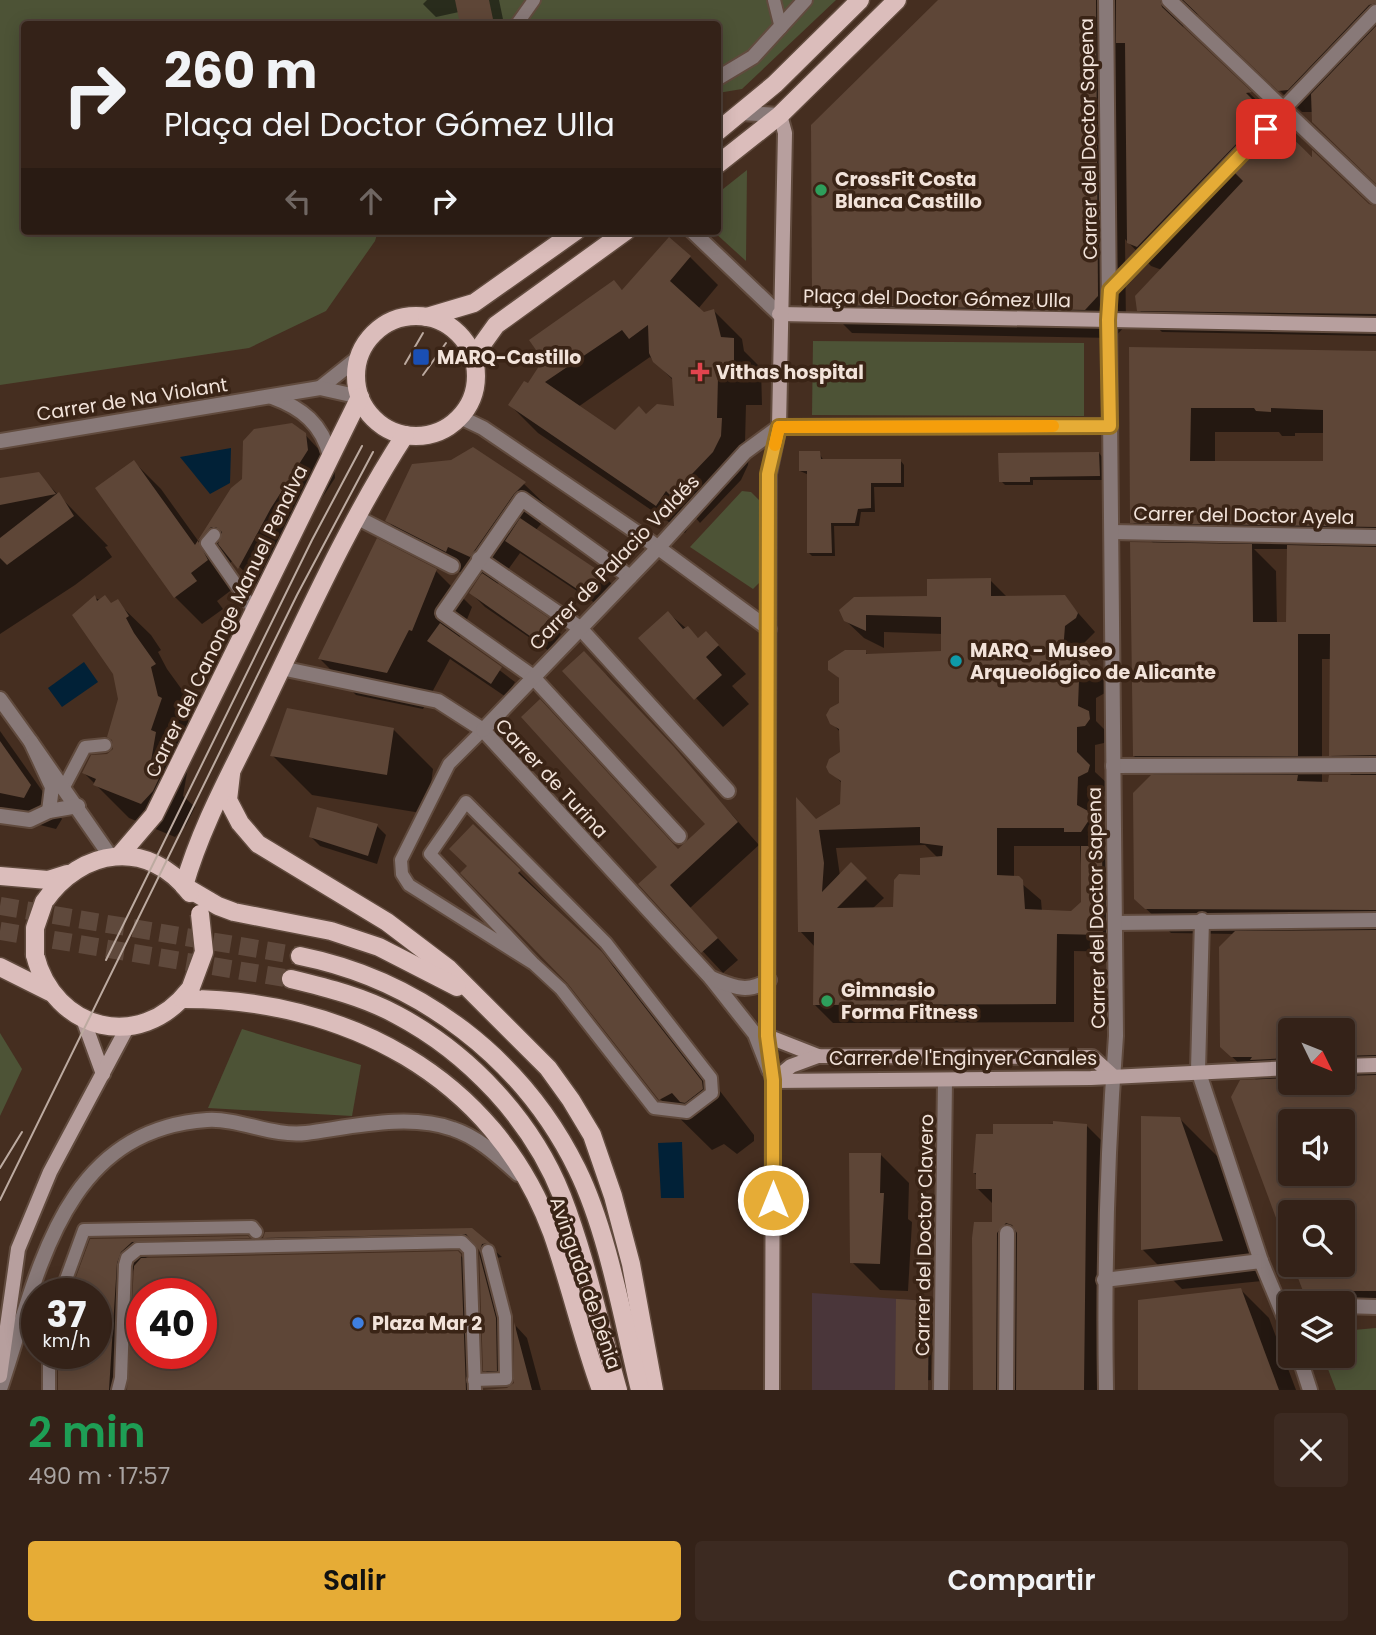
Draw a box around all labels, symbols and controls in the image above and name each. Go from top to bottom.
street label: Carrer del Doctor Sapena [1073,18,1104,260]
text: 260 m [164,37,317,105]
icon: right [49,49,140,140]
pin [1236,99,1296,159]
text: Plaça del Doctor Gómez Ulla [164,102,615,147]
icon: arrive [1247,110,1285,148]
place label: CrossFit Costa Blanca Castillo [835,166,982,215]
icon: left [279,182,317,220]
icon: ahead [352,182,390,220]
icon: right [425,182,463,220]
marker: CrossFit Costa Blanca Castillo [813,182,829,198]
street label: Plaça del Doctor Gómez Ulla [803,283,1071,314]
place label: MARQ-Castillo [437,344,581,371]
marker: MARQ-Castillo [411,347,431,367]
place label: Vithas hospital [716,359,864,386]
marker: Vithas hospital [690,362,710,382]
street label: Carrer de Na Violant [35,371,230,428]
street label: Carrer del Canonge Manuel Penalva [139,460,314,782]
street label: Carrer de Palacio Valdés [523,468,706,656]
street label: Carrer del Doctor Ayela [1133,500,1355,531]
place label: MARQ - Museo Arqueológico de Alicante [970,637,1216,686]
marker: MARQ - Museo Arqueológico de Alicante [948,653,964,669]
street label: Carrer de Turina [489,713,614,844]
street label: Carrer del Doctor Sapena [1081,787,1112,1029]
place label: Gimnasio Forma Fitness [841,977,978,1026]
marker: Gimnasio Forma Fitness [819,993,835,1009]
north arrow [1278,1018,1354,1096]
map controls [1278,1018,1355,1368]
street label: Carrer de l'Enginyer Canales [829,1045,1097,1072]
button: sound [1278,1109,1355,1186]
street label: Carrer del Doctor Clavero [909,1114,940,1356]
position arrow [736,1163,810,1237]
street label: Avinguda de Dénia [543,1193,628,1373]
button: search [1278,1200,1355,1277]
speed limit sign: 40 [126,1278,217,1369]
text: 37 [47,1290,86,1339]
button: layers [1278,1291,1355,1368]
place label: Plaza Mar 2 [372,1310,482,1337]
marker: Plaza Mar 2 [350,1315,366,1331]
text: km/h [43,1328,90,1353]
text: 2 min [28,1403,146,1462]
button: close [1274,1413,1348,1487]
text: 490 m · 17:57 [28,1460,170,1492]
button: Salir [28,1541,681,1621]
button: Compartir [695,1541,1348,1621]

